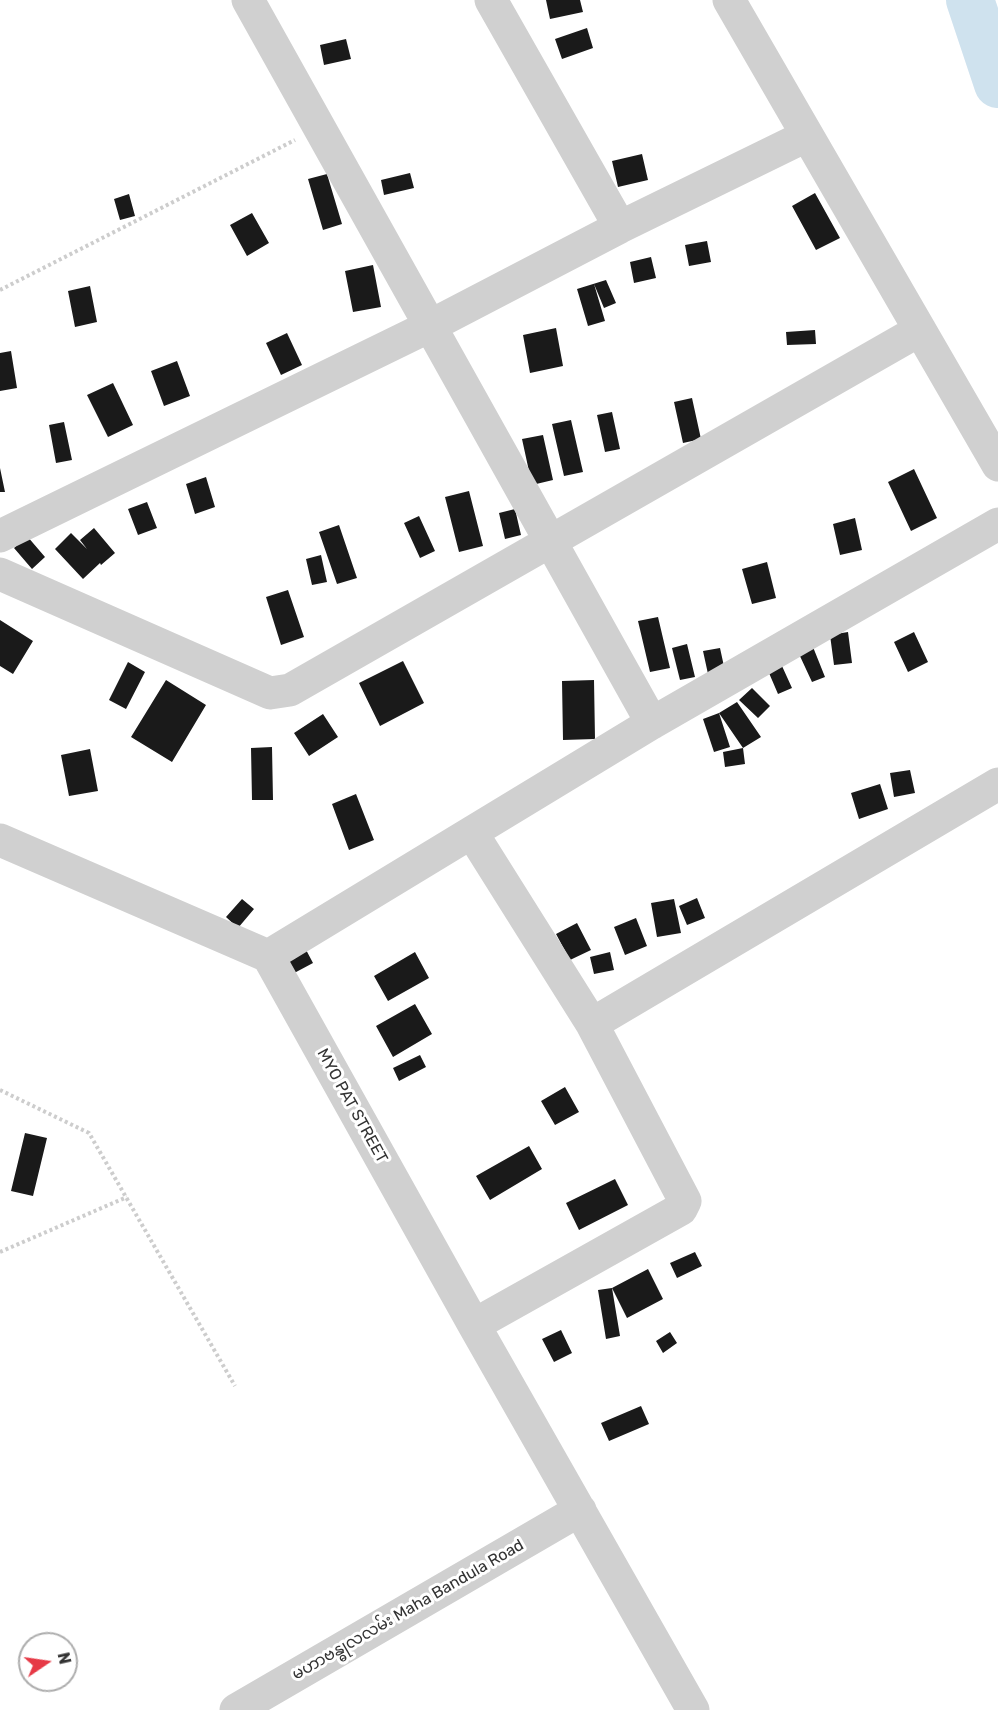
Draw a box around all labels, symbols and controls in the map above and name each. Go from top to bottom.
street label: MYO PAT STREET [313,1045,391,1167]
street label: မဟာဗန္ဓုလလမ်း Maha Bandula Road [289,1536,527,1684]
north arrow [18,1632,78,1692]
text: N [54,1651,75,1666]

